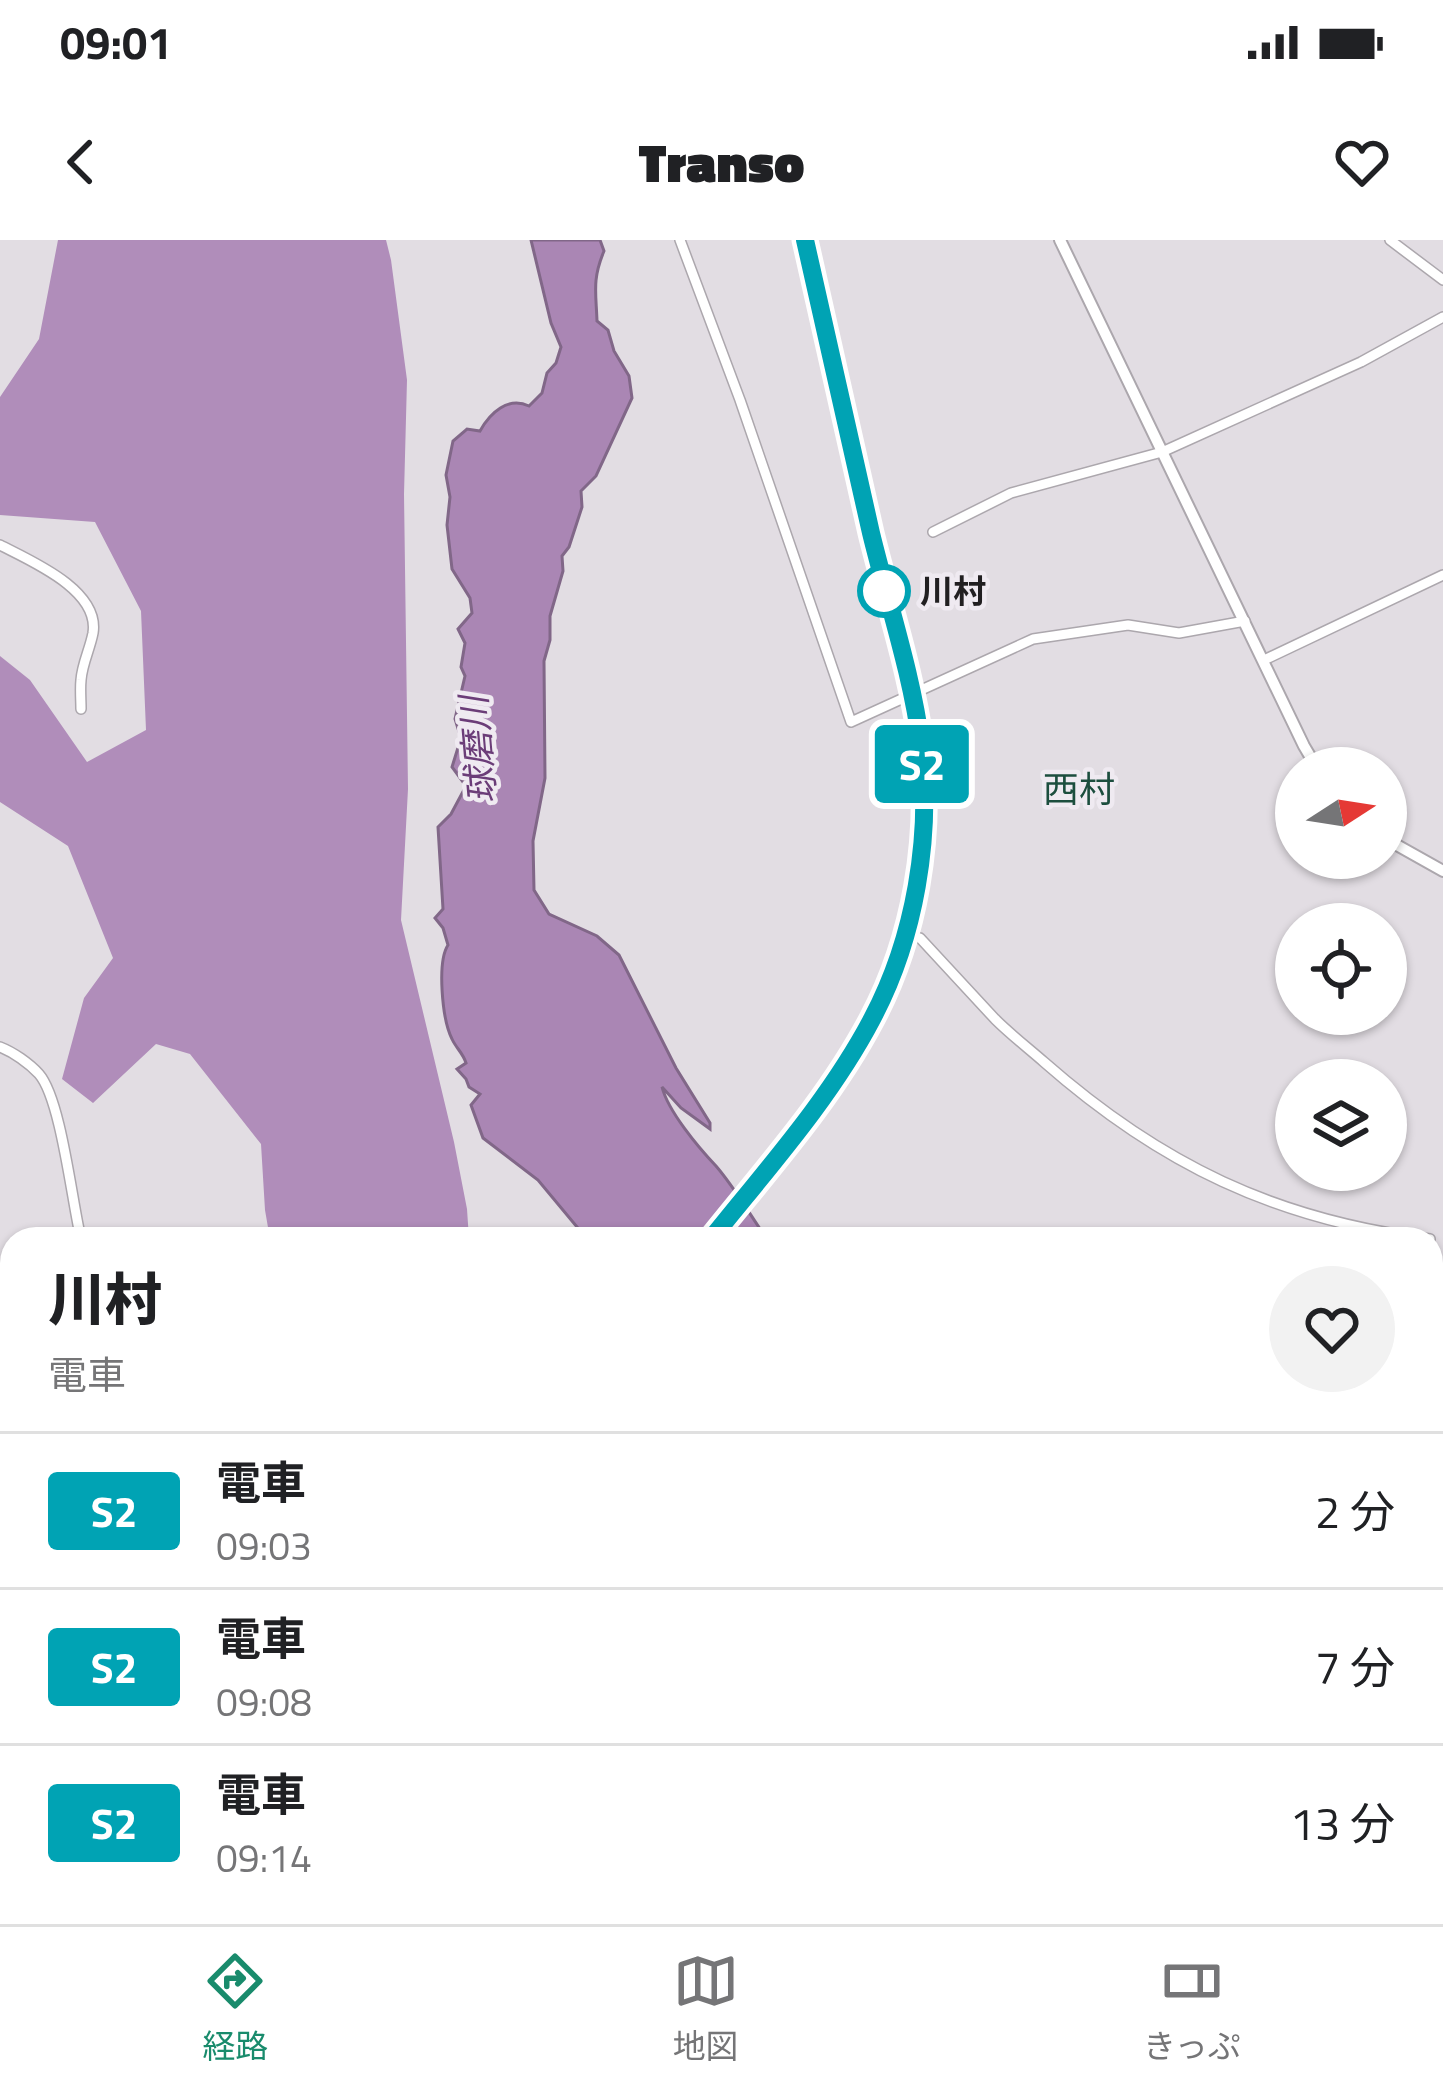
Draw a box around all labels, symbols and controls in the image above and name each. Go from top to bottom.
text: 09:01 [60,8,172,76]
text: Transo [638,121,805,203]
icon: back [48,129,114,195]
icon: heart [1329,129,1395,195]
marker: 川村 [859,566,909,616]
place label: 川村 [920,566,986,616]
water label: 球磨川 [445,690,509,806]
line badge: S2 [868,725,976,803]
text: S2 [899,732,945,796]
north arrow [1275,747,1407,879]
map controls [1275,747,1407,1191]
district label: 西村 [1043,761,1115,816]
button: locate [1275,903,1407,1035]
button: layers [1275,1059,1407,1191]
text: 川村 [48,1255,162,1342]
button: heart [1269,1266,1395,1392]
text: 電車 [48,1345,126,1404]
text: 電車 [216,1448,306,1516]
text: 2 分 [1315,1477,1395,1545]
text: S2 [91,1479,137,1543]
text: 09:03 [216,1516,312,1575]
text: 電車 [216,1604,306,1672]
text: 7 分 [1315,1633,1395,1701]
text: S2 [91,1635,137,1699]
text: 09:08 [216,1672,312,1731]
text: 電車 [216,1760,306,1828]
text: 13 分 [1290,1789,1395,1857]
text: S2 [91,1791,137,1855]
text: 09:14 [216,1828,312,1887]
tab: 経路 [202,1948,268,2071]
tab: 地図 [673,1948,739,2071]
tab: きっぷ [1143,1948,1241,2071]

